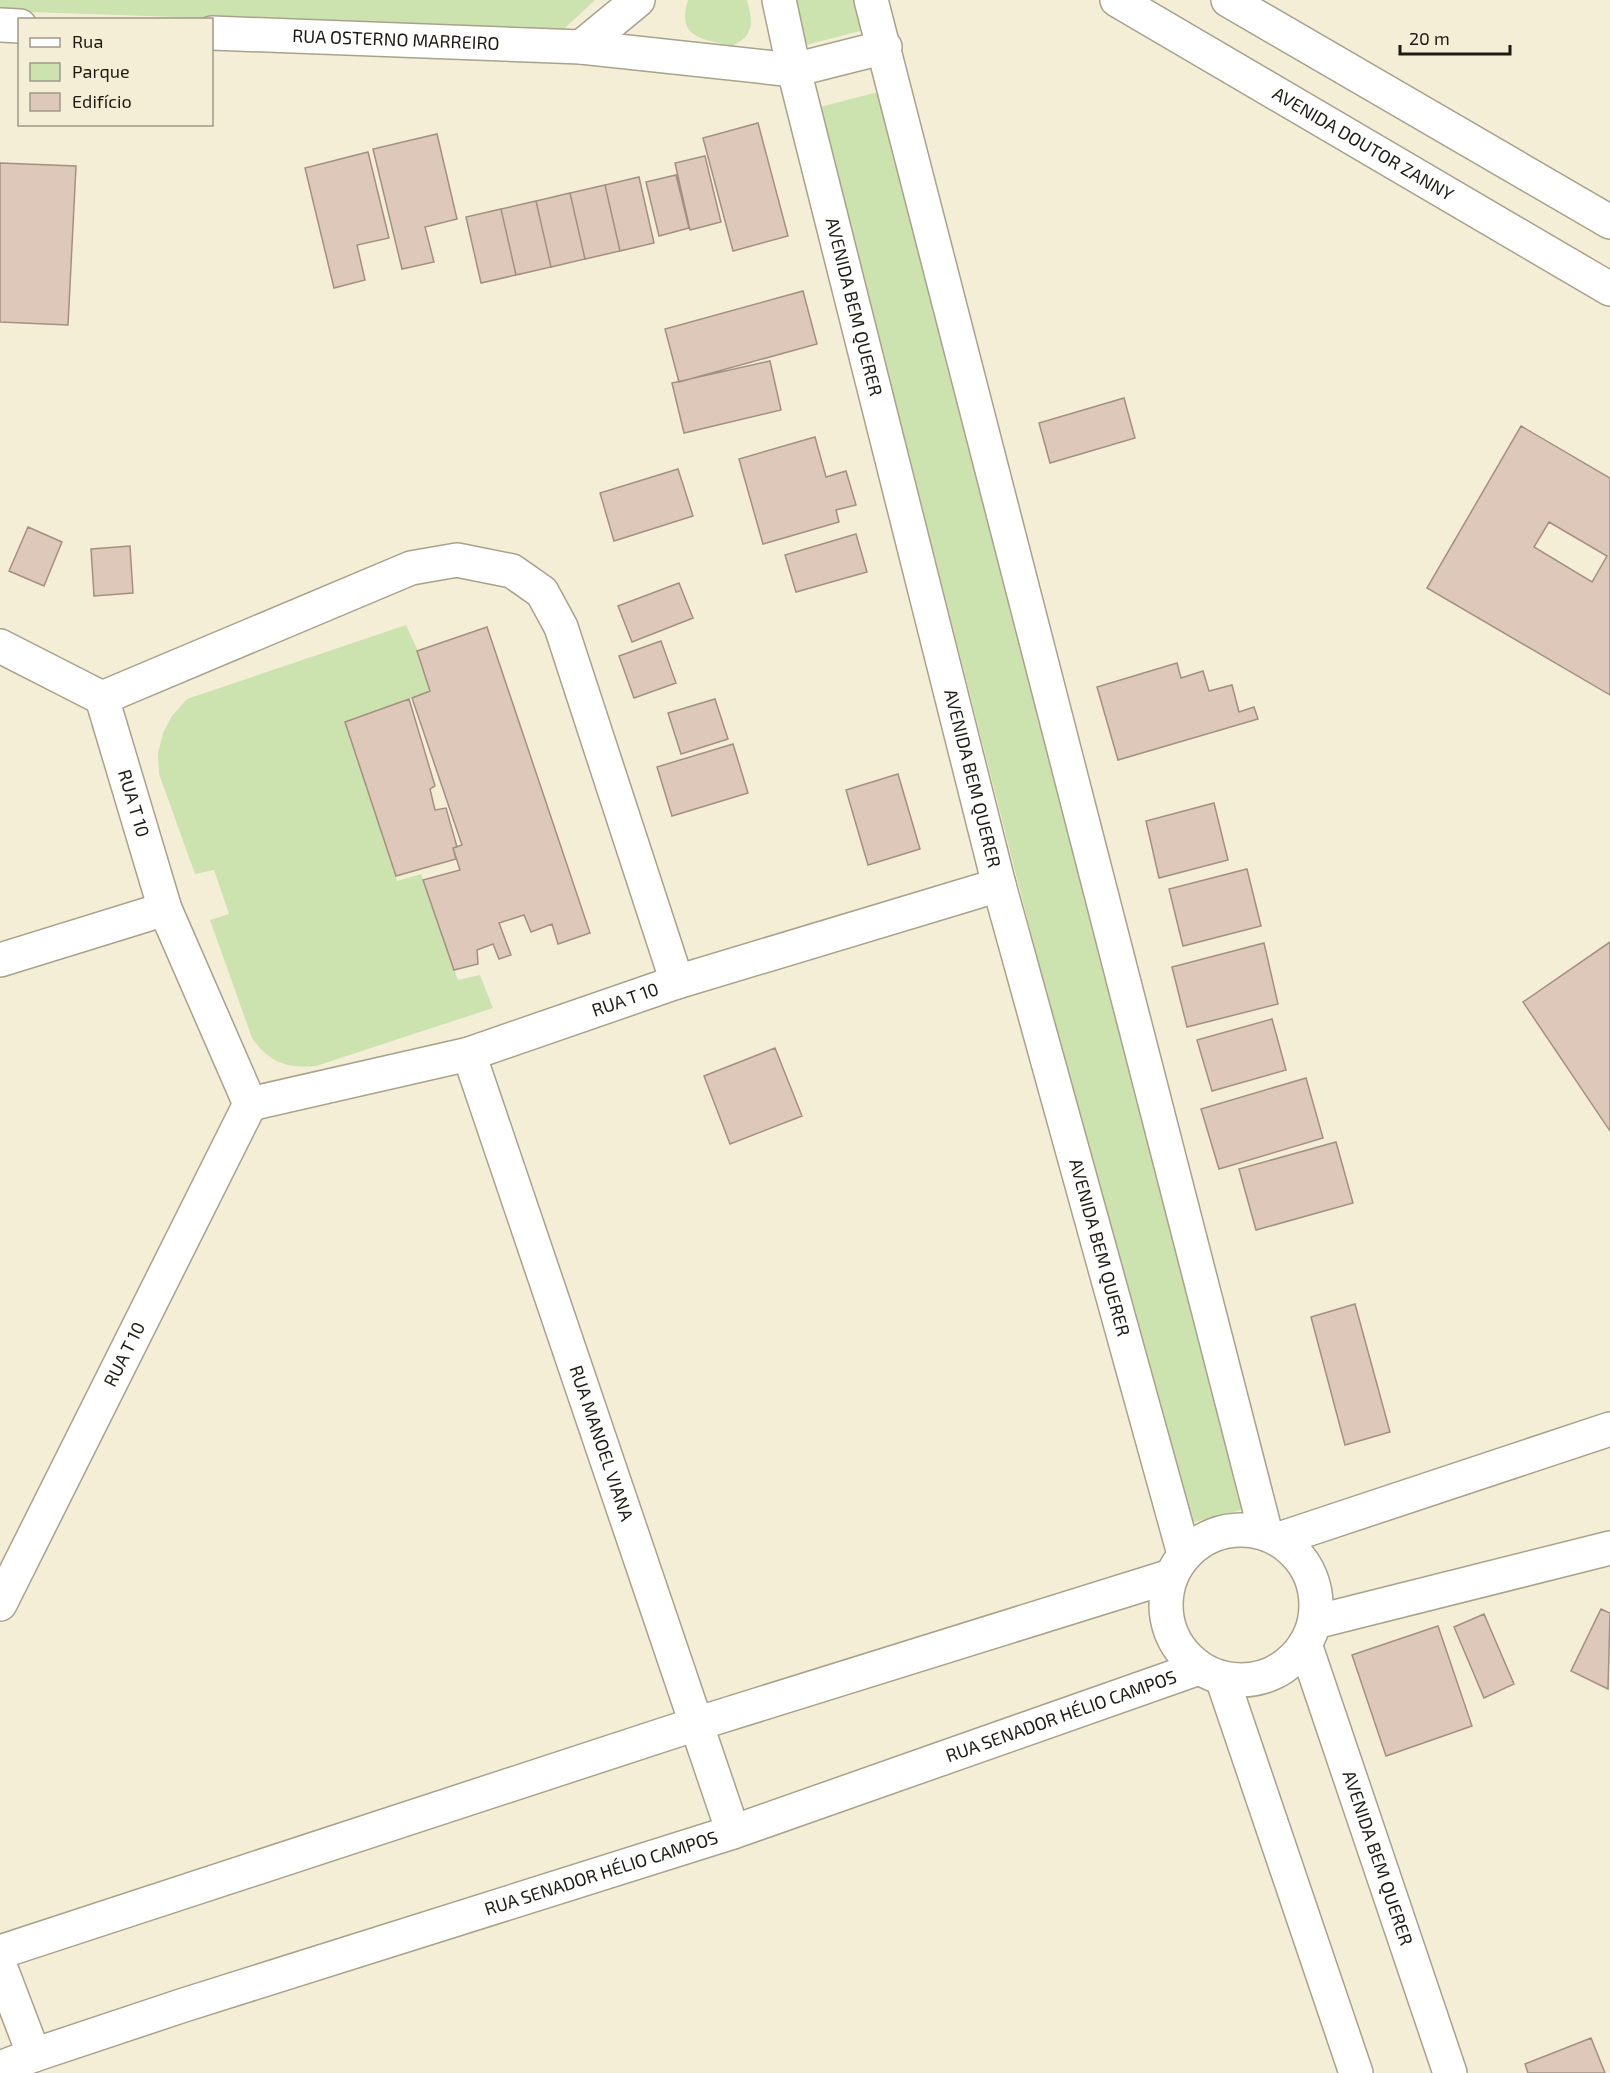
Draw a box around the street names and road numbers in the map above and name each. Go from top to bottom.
street label: RUA OSTERNO MARREIRO [292,24,500,54]
street label: AVENIDA DOUTOR ZANNY [1269,82,1459,205]
street label: AVENIDA BEM QUERER [822,215,888,398]
street label: AVENIDA BEM QUERER [940,687,1006,870]
street label: RUA T 10 [114,767,155,840]
street label: RUA T 10 [588,977,661,1021]
street label: AVENIDA BEM QUERER [1065,1156,1135,1338]
street label: RUA T 10 [98,1318,149,1390]
street label: RUA MANOEL VIANA [565,1362,639,1524]
street label: RUA SENADOR HÉLIO CAMPOS [942,1665,1179,1766]
street label: AVENIDA BEM QUERER [1339,1767,1418,1948]
street label: RUA SENADOR HÉLIO CAMPOS [482,1826,720,1920]

